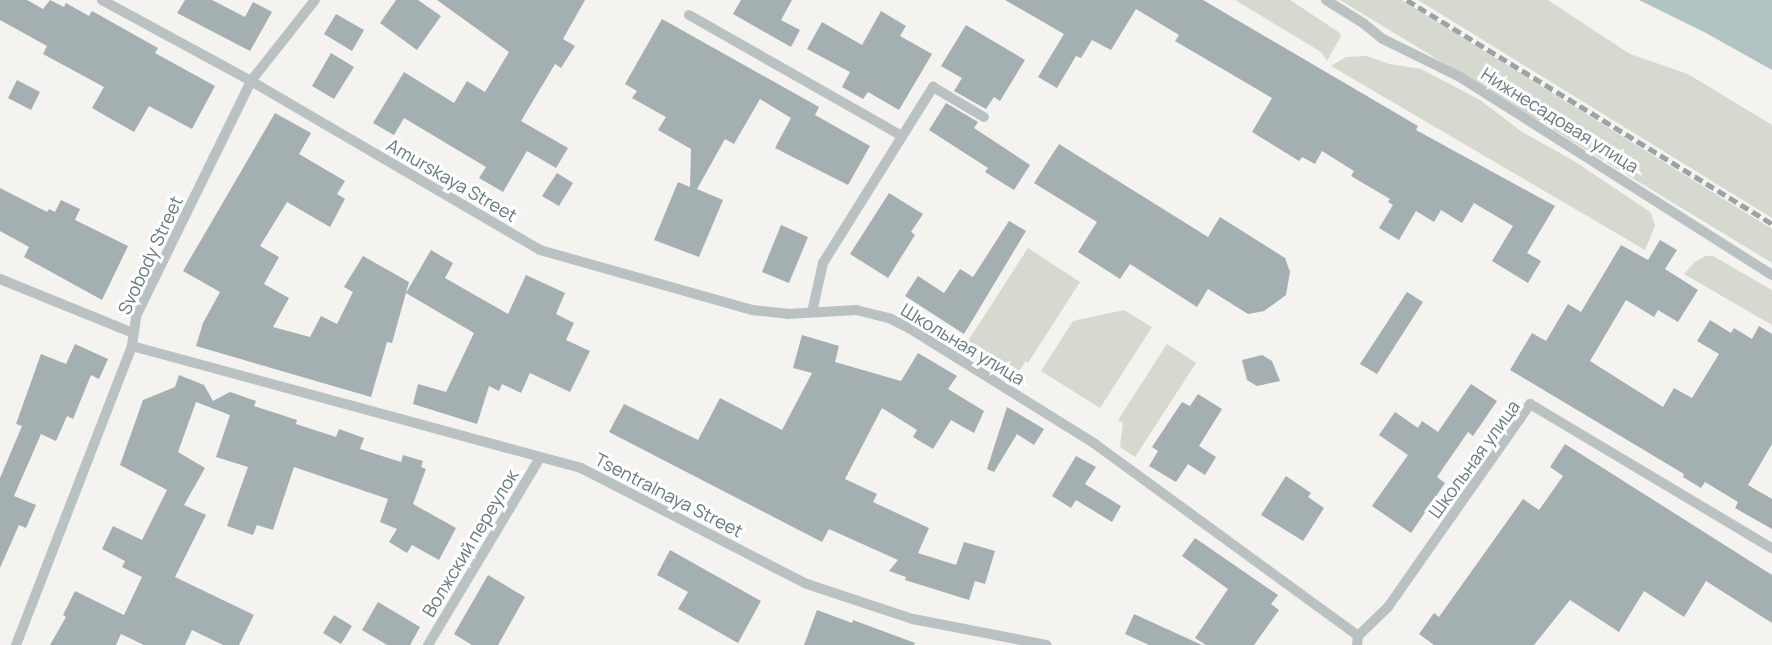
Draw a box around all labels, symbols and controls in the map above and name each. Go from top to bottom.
street label: Нижнесадовая улица [1477,63,1643,177]
street label: Amurskaya Street [383,134,521,226]
street label: Svobody Street [113,192,187,318]
street label: Школьная улица [897,299,1029,389]
street label: Школьная улица [1424,396,1524,522]
street label: Tsentralnaya Street [591,448,747,542]
street label: Волжский переулок [417,465,523,621]

